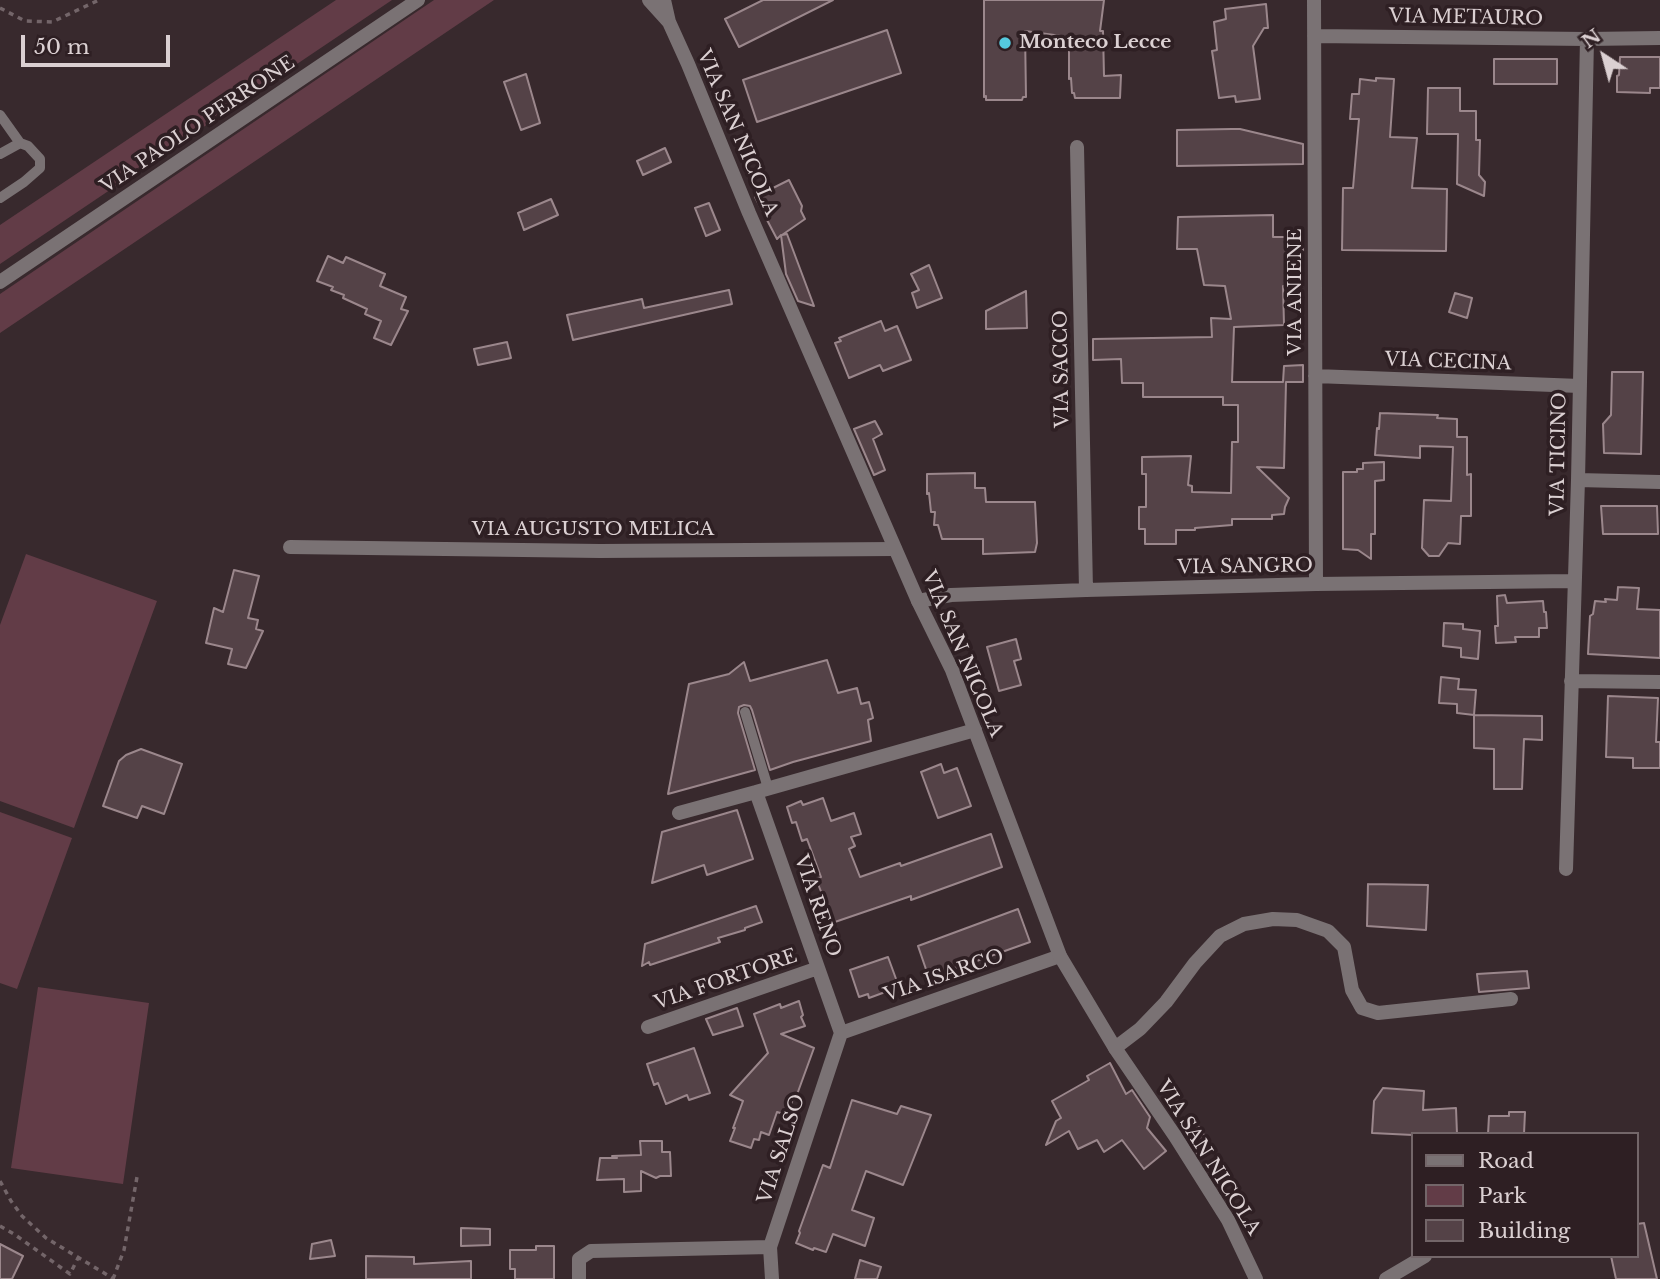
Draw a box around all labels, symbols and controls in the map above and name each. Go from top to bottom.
street label: VIA METAURO [1389,5,1543,31]
scale bar [24,21,173,65]
north arrow [1569,21,1639,91]
text: N [1577,24,1605,53]
place label: Monteco Lecce [1019,32,1171,54]
text: 50 m [34,34,89,60]
marker: Monteco Lecce [997,35,1013,51]
street label: VIA SAN NICOLA [692,46,782,220]
street label: VIA PAOLO PERRONE [97,52,299,198]
street label: VIA ANIENE [1285,228,1307,356]
street label: VIA SACCO [1050,310,1074,428]
street label: VIA CECINA [1384,348,1512,376]
street label: VIA TICINO [1547,392,1571,516]
street label: VIA AUGUSTO MELICA [472,519,714,541]
street label: VIA SANGRO [1177,554,1313,580]
street label: VIA SAN NICOLA [917,567,1007,741]
street label: VIA RENO [789,852,845,960]
street label: VIA FORTORE [652,945,800,1015]
street label: VIA ISARCO [881,945,1007,1007]
street label: VIA SAN NICOLA [1151,1076,1265,1240]
street label: VIA SALSO [754,1091,810,1207]
legend [1412,1132,1639,1258]
text: Road [1478,1148,1534,1174]
text: Park [1478,1183,1527,1209]
text: Building [1478,1218,1570,1244]

